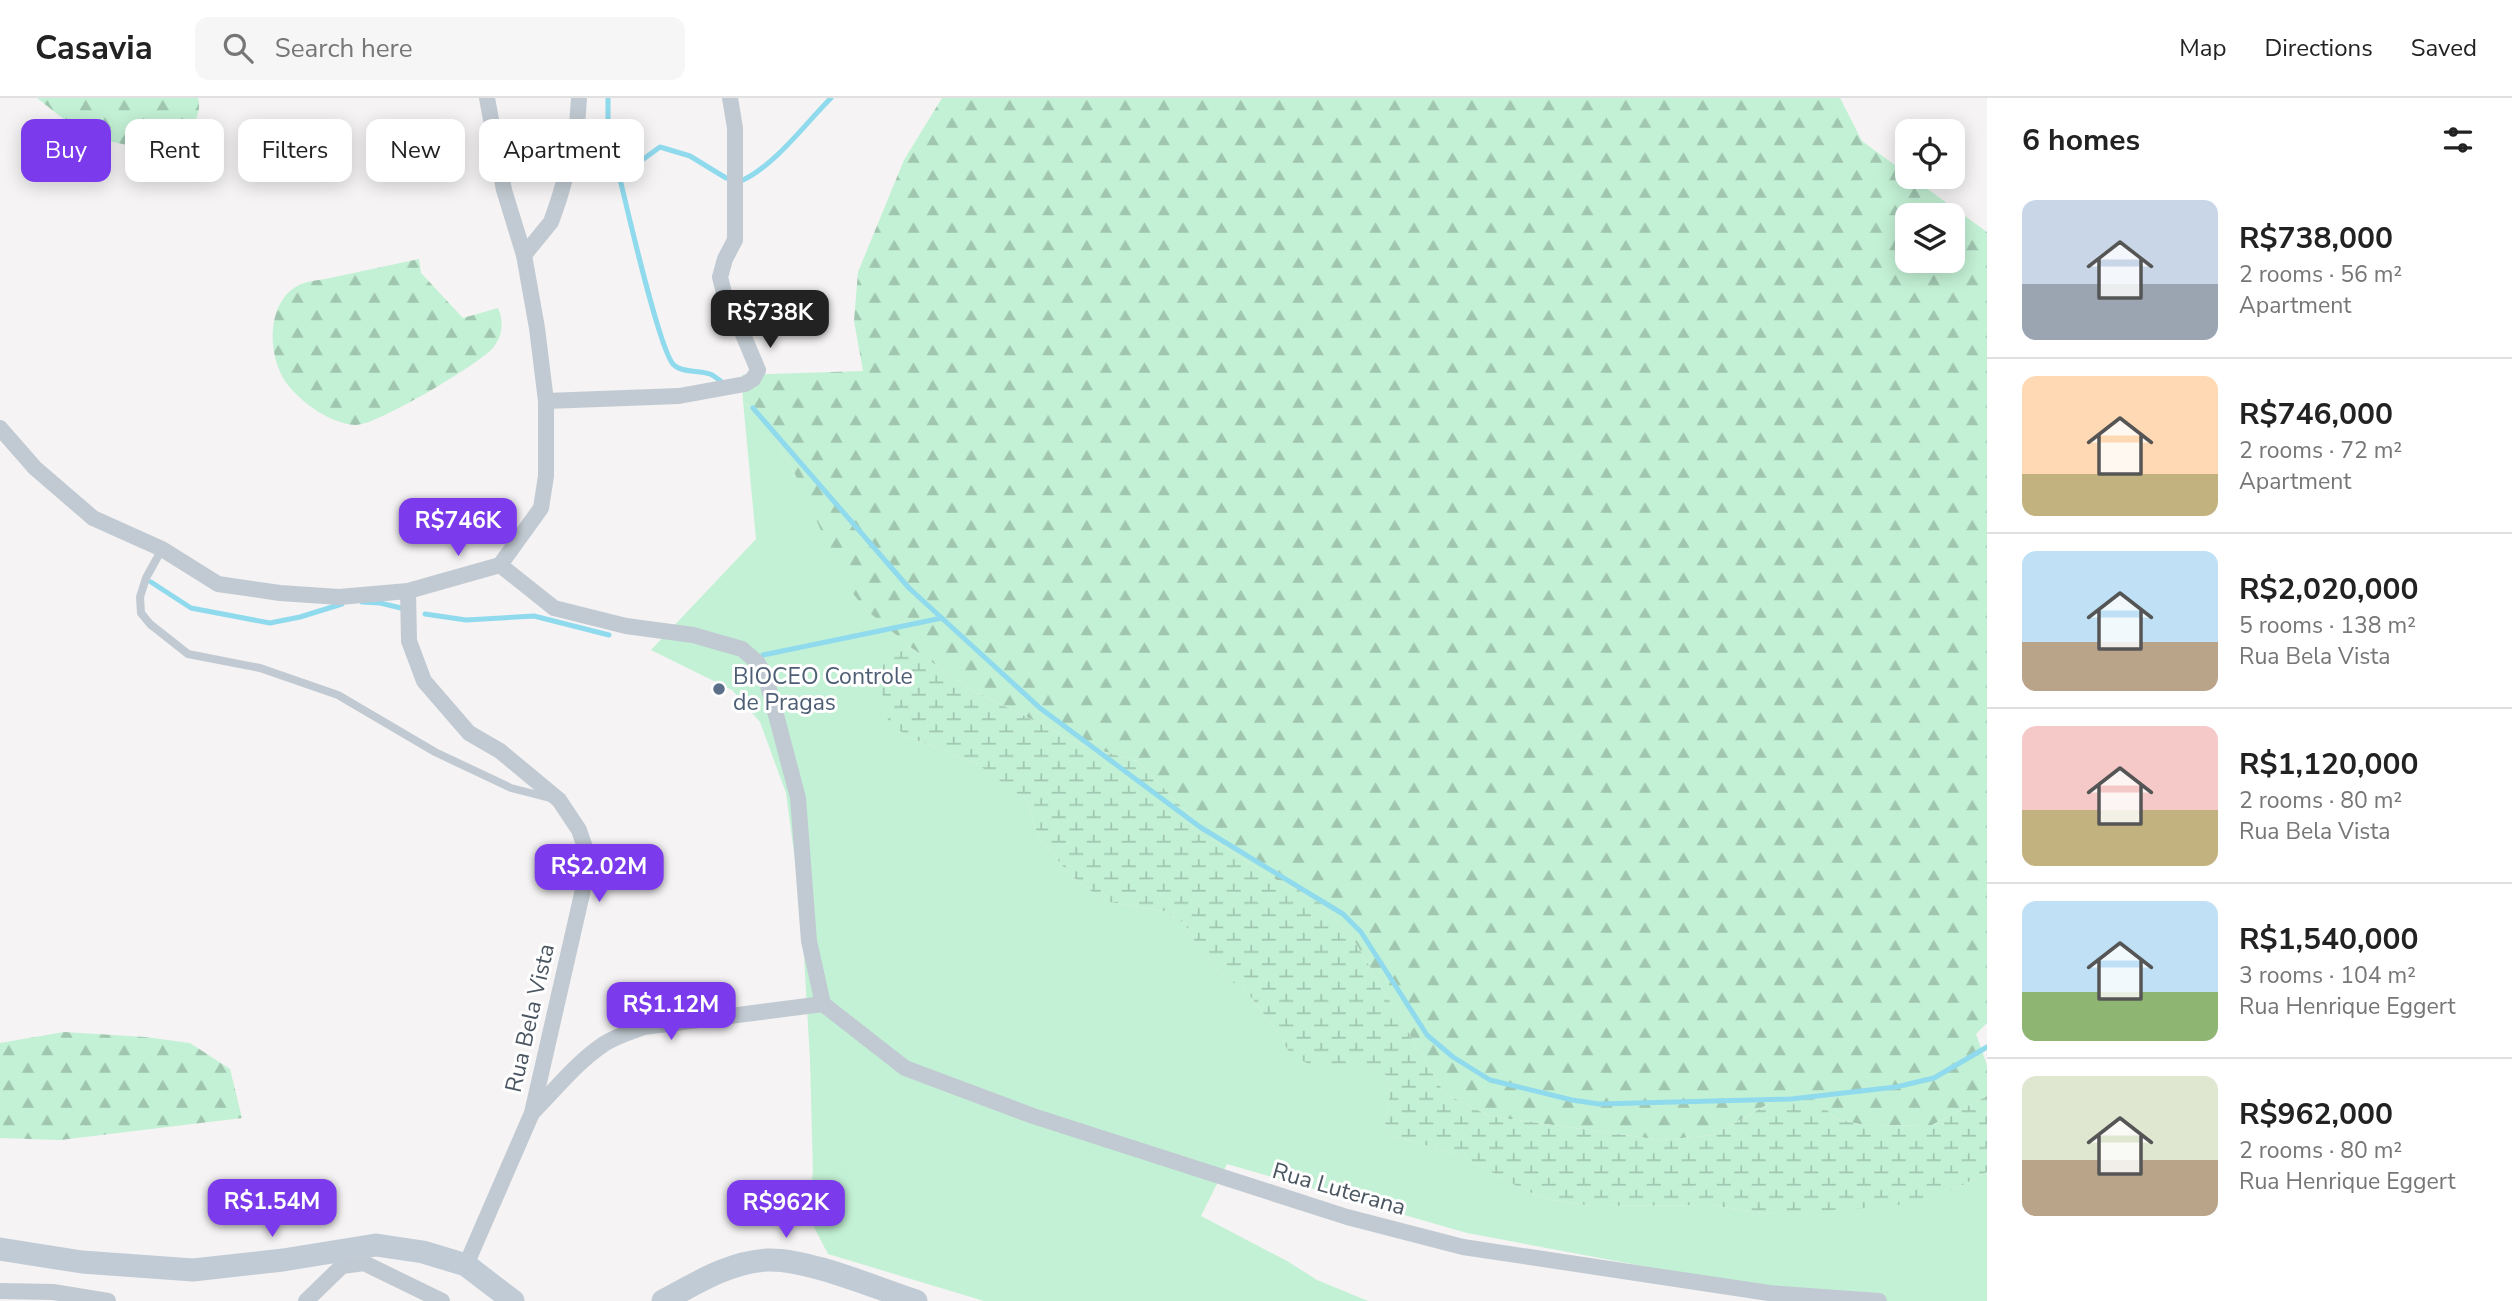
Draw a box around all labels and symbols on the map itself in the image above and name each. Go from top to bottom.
pin: R$738K [713,290,827,350]
pin: R$746K [401,498,515,558]
place label: BIOCEO Controle de Pragas [733,661,913,718]
marker: BIOCEO Controle de Pragas [711,681,727,697]
pin: R$2.02M [534,844,664,904]
street label: Rua Bela Vista [498,941,562,1095]
pin: R$1.12M [606,982,736,1042]
street label: Rua Luterana [1269,1155,1409,1223]
pin: R$1.54M [207,1180,337,1239]
pin: R$962K [729,1180,843,1240]

